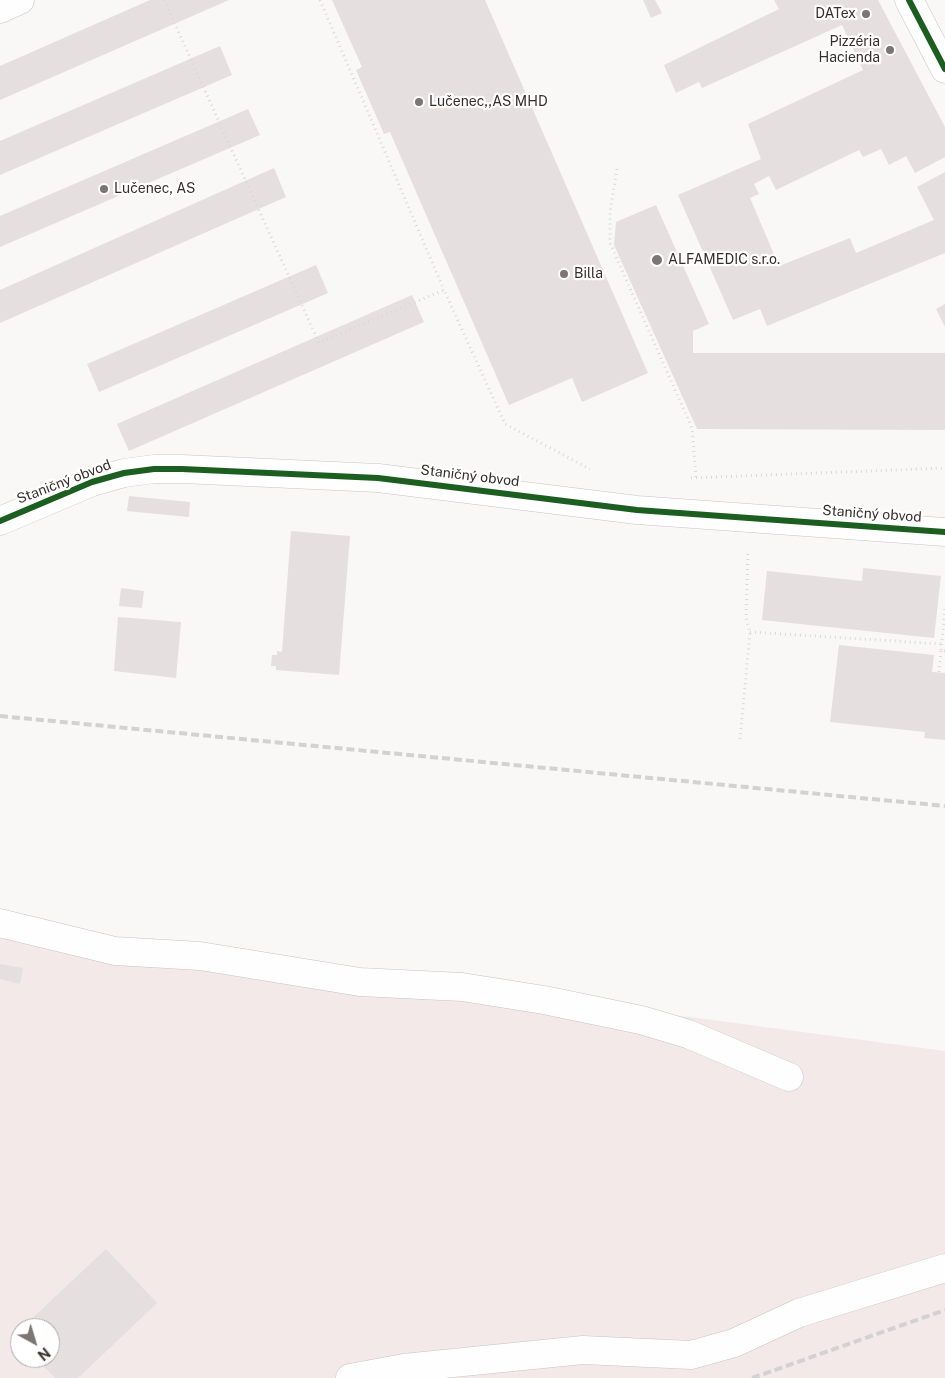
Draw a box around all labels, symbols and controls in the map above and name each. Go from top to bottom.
place label: DATex [815,6,856,22]
marker: DATex [860,8,872,20]
place label: Pizzéria Hacienda [818,34,880,66]
marker: Pizzéria Hacienda [884,44,896,56]
place label: Lučenec,,AS MHD [429,94,548,110]
marker: Lučenec,,AS MHD [413,96,425,108]
place label: Lučenec, AS [114,181,195,197]
marker: Lučenec, AS [98,183,110,195]
place label: ALFAMEDIC s.r.o. [668,252,780,268]
marker: ALFAMEDIC s.r.o. [650,253,664,267]
place label: Billa [574,266,603,282]
marker: Billa [558,268,570,280]
street label: Staničný obvod [15,456,113,508]
street label: Staničný obvod [420,462,520,490]
street label: Staničný obvod [822,502,922,526]
north arrow [10,1318,60,1368]
text: N [35,1344,53,1364]

